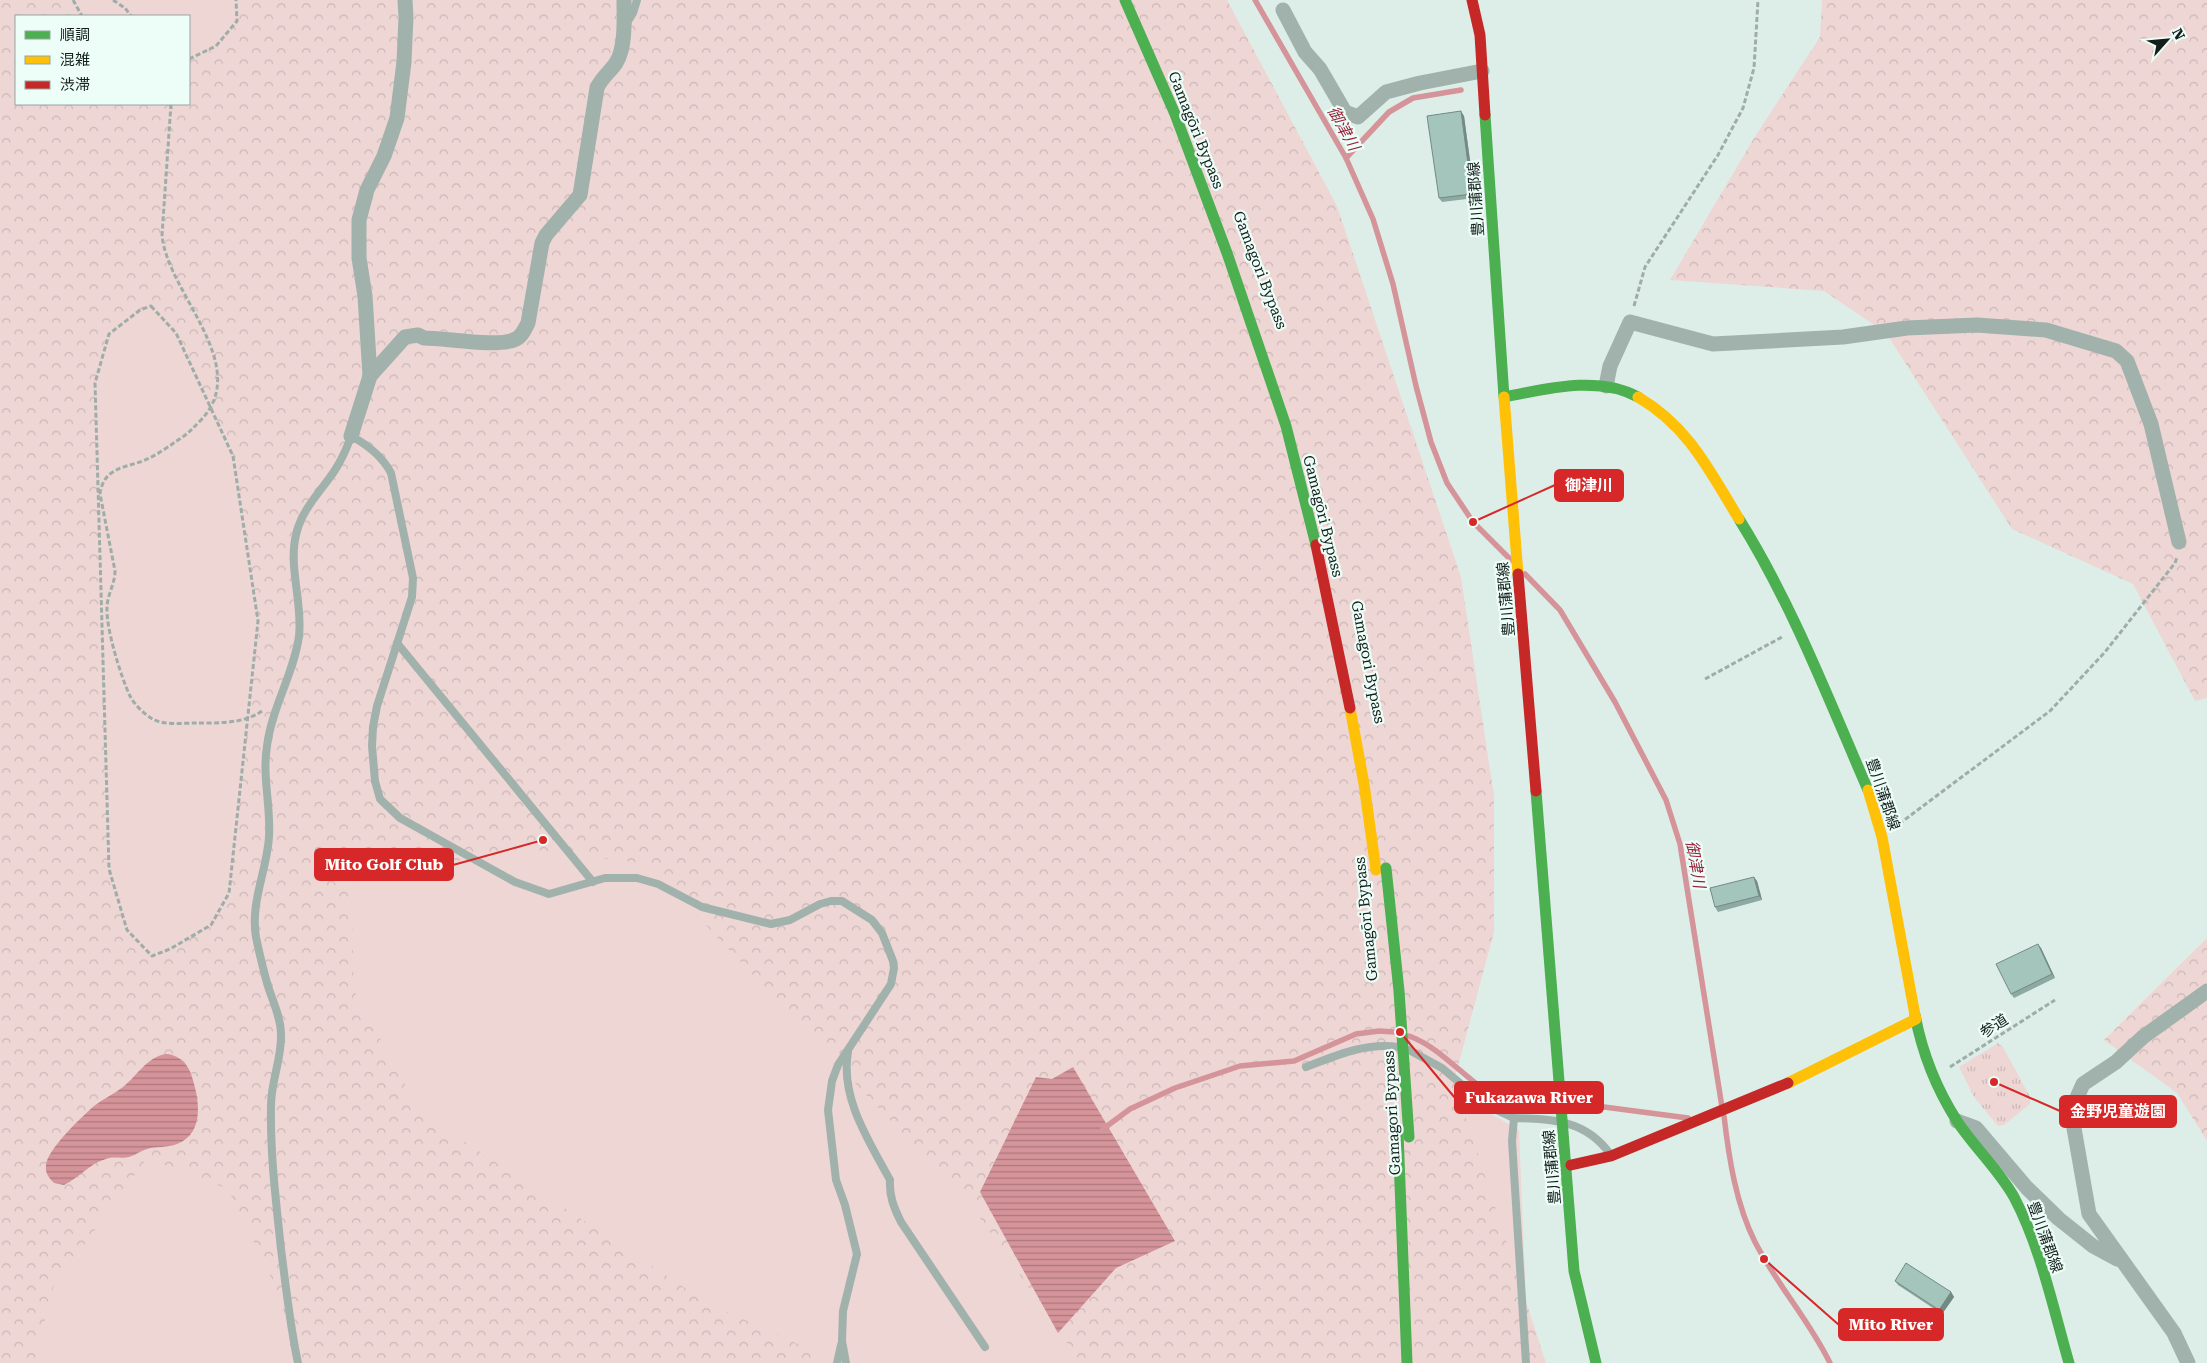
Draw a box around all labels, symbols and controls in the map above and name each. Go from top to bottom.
legend [15,15,190,105]
north arrow [2142,15,2192,65]
text: 順調 [60,26,90,44]
text: N [2169,26,2188,43]
text: 混雑 [60,51,90,69]
street label: Gamagōri Bypass [1164,69,1228,191]
text: 渋滞 [60,76,90,94]
water label: 御津川 [1324,103,1364,156]
street label: 豊川蒲郡線 [1464,161,1488,237]
street label: Gamagori Bypass [1229,208,1291,332]
street label: Gamagōri Bypass [1299,453,1347,579]
callout: 御津川 [1555,470,1623,501]
text: 御津川 [1565,476,1613,495]
street label: 豊川蒲郡線 [1494,561,1518,637]
street label: Gamagori Bypass [1347,599,1389,725]
street label: 豊川蒲郡線 [1862,756,1904,832]
water label: 御津川 [1682,839,1709,891]
callout: Mito Golf Club [315,849,453,880]
text: Mito Golf Club [325,855,443,874]
street label: Gamagōri Bypass [1351,856,1381,982]
street label: 参道 [1977,1010,2011,1042]
street label: Gamagori Bypass [1380,1050,1404,1176]
callout: Fukazawa River [1455,1082,1603,1113]
text: Fukazawa River [1465,1088,1593,1107]
callout: 金野児童遊園 [2060,1096,2176,1127]
text: 金野児童遊園 [2070,1102,2166,1121]
street label: 豊川蒲郡線 [1540,1129,1564,1205]
street label: 豊川蒲郡線 [2024,1199,2066,1275]
callout: Mito River [1839,1309,1943,1340]
text: Mito River [1849,1315,1933,1334]

